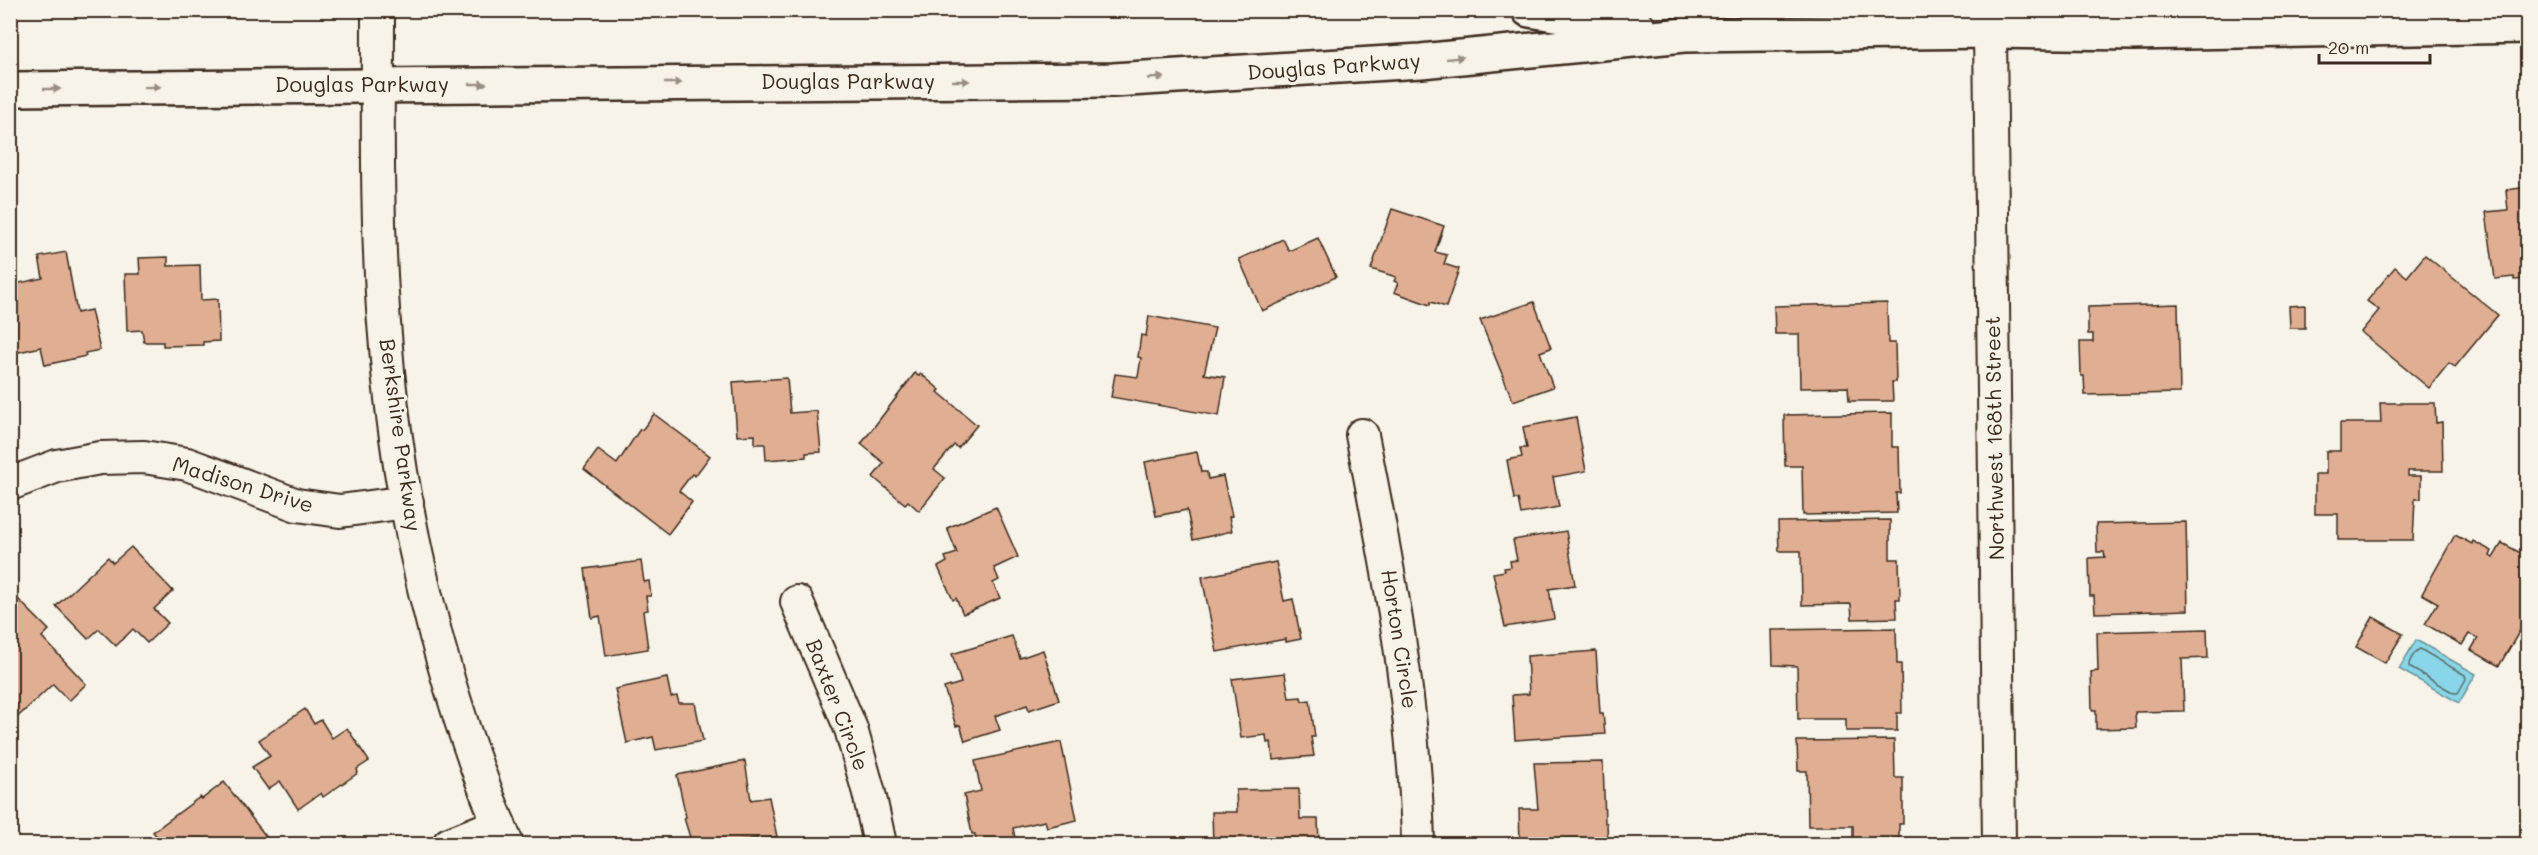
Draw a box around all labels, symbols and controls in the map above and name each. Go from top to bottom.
scale bar [2319,27,2430,65]
text: 20 m [2328,35,2369,59]
street label: Douglas Parkway [1246,46,1422,85]
one-way arrow [1446,53,1465,63]
street label: Douglas Parkway [761,67,935,94]
street label: Douglas Parkway [275,70,449,97]
one-way arrow [1146,74,1165,83]
one-way arrow [951,76,970,86]
one-way arrow [664,78,683,88]
one-way arrow [469,80,488,89]
one-way arrow [142,83,161,92]
one-way arrow [42,84,61,93]
street label: Northwest 168th Street [1978,316,2009,560]
street label: Berkshire Parkway [375,337,428,533]
street label: Madison Drive [170,449,317,518]
street label: Horton Circle [1376,567,1425,710]
street label: Baxter Circle [801,635,876,774]

